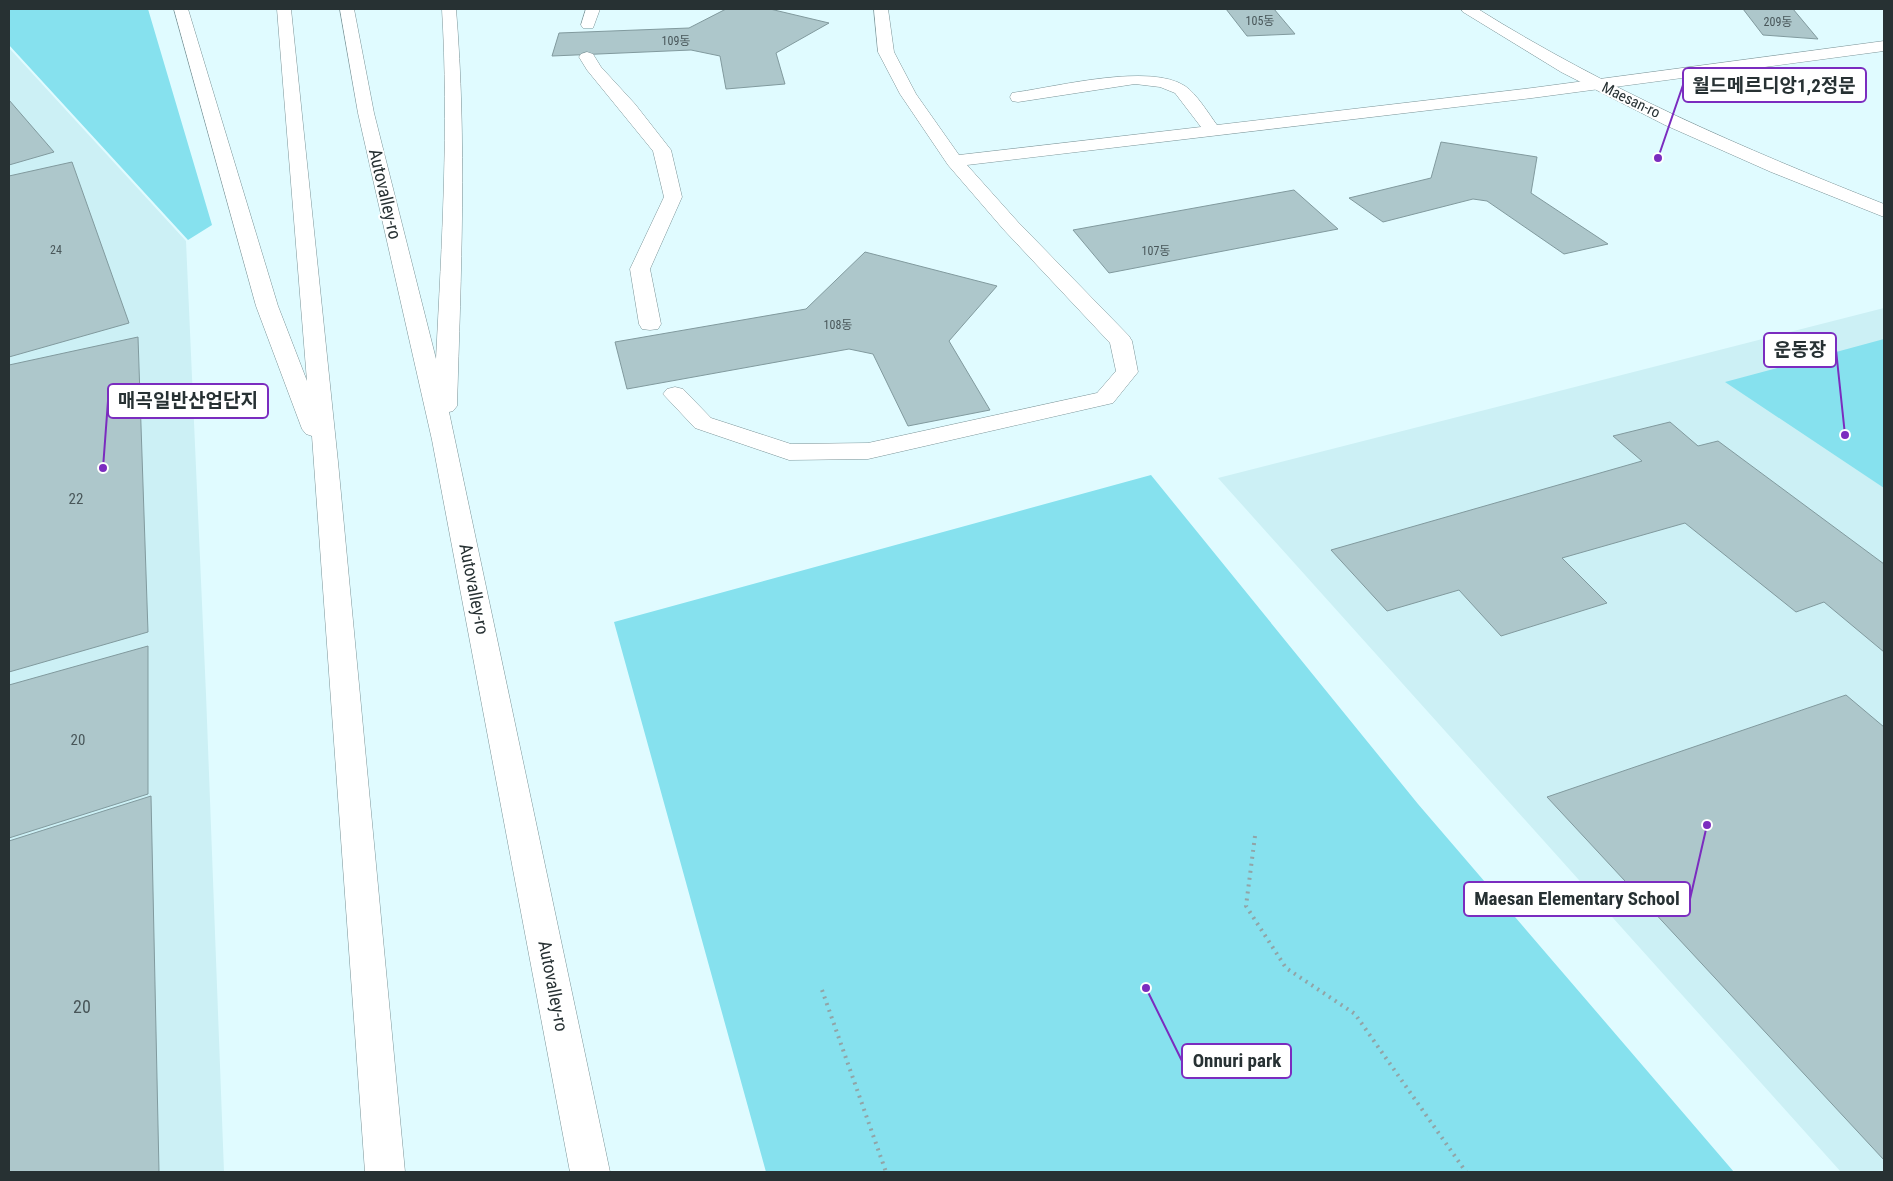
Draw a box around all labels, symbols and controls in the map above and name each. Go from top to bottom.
house number: 105동 [1246,14,1274,28]
house number: 209동 [1764,15,1792,29]
house number: 109동 [662,34,690,48]
callout: 월드메르디앙1,2정문 [1683,68,1866,102]
text: 월드메르디앙1,2정문 [1692,74,1856,97]
street label: Maesan-ro [1599,78,1663,122]
street label: Autovalley-ro [365,147,406,241]
house number: 24 [50,243,62,257]
house number: 107동 [1142,244,1170,258]
house number: 108동 [824,318,852,332]
callout: 운동장 [1764,333,1836,367]
text: 운동장 [1774,338,1826,361]
callout: 매곡일반산업단지 [108,384,268,418]
text: 매곡일반산업단지 [118,389,258,412]
house number: 22 [69,490,83,508]
street label: Autovalley-ro [455,542,494,636]
house number: 20 [71,731,85,749]
callout: Maesan Elementary School [1464,882,1690,916]
text: Maesan Elementary School [1474,887,1680,910]
street label: Autovalley-ro [534,939,573,1033]
house number: 20 [73,996,91,1017]
callout: Onnuri park [1182,1044,1291,1078]
text: Onnuri park [1193,1049,1282,1072]

